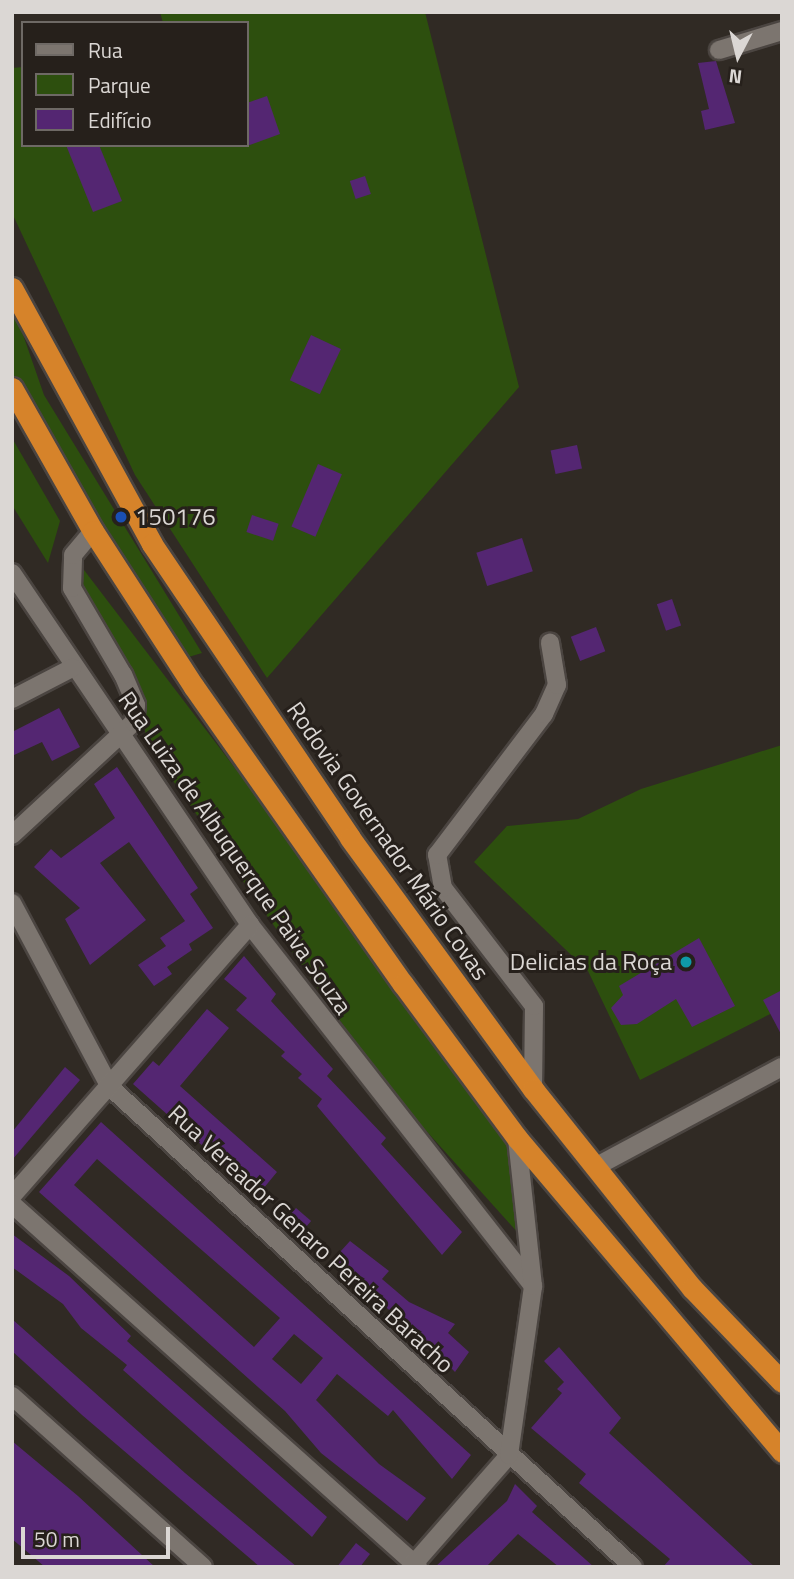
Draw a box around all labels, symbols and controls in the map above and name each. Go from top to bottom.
legend [21,21,248,147]
north arrow [703,21,773,91]
text: Rua [88,34,123,66]
text: N [727,62,744,93]
text: Parque [88,69,151,101]
text: Edifício [88,104,152,136]
place label: 150176 [135,503,216,531]
marker: 150176 [113,509,129,525]
street label: Rua Luiza de Albuquerque Paiva Souza [112,686,358,1020]
street label: Rodovia Governador Mário Covas [281,696,495,986]
place label: Delicias da Roça [510,948,672,976]
marker: Delicias da Roça [678,954,694,970]
street label: Rua Vereador Genaro Pereira Baracho [162,1099,460,1379]
scale bar [24,1512,173,1556]
text: 50 m [34,1523,80,1555]

